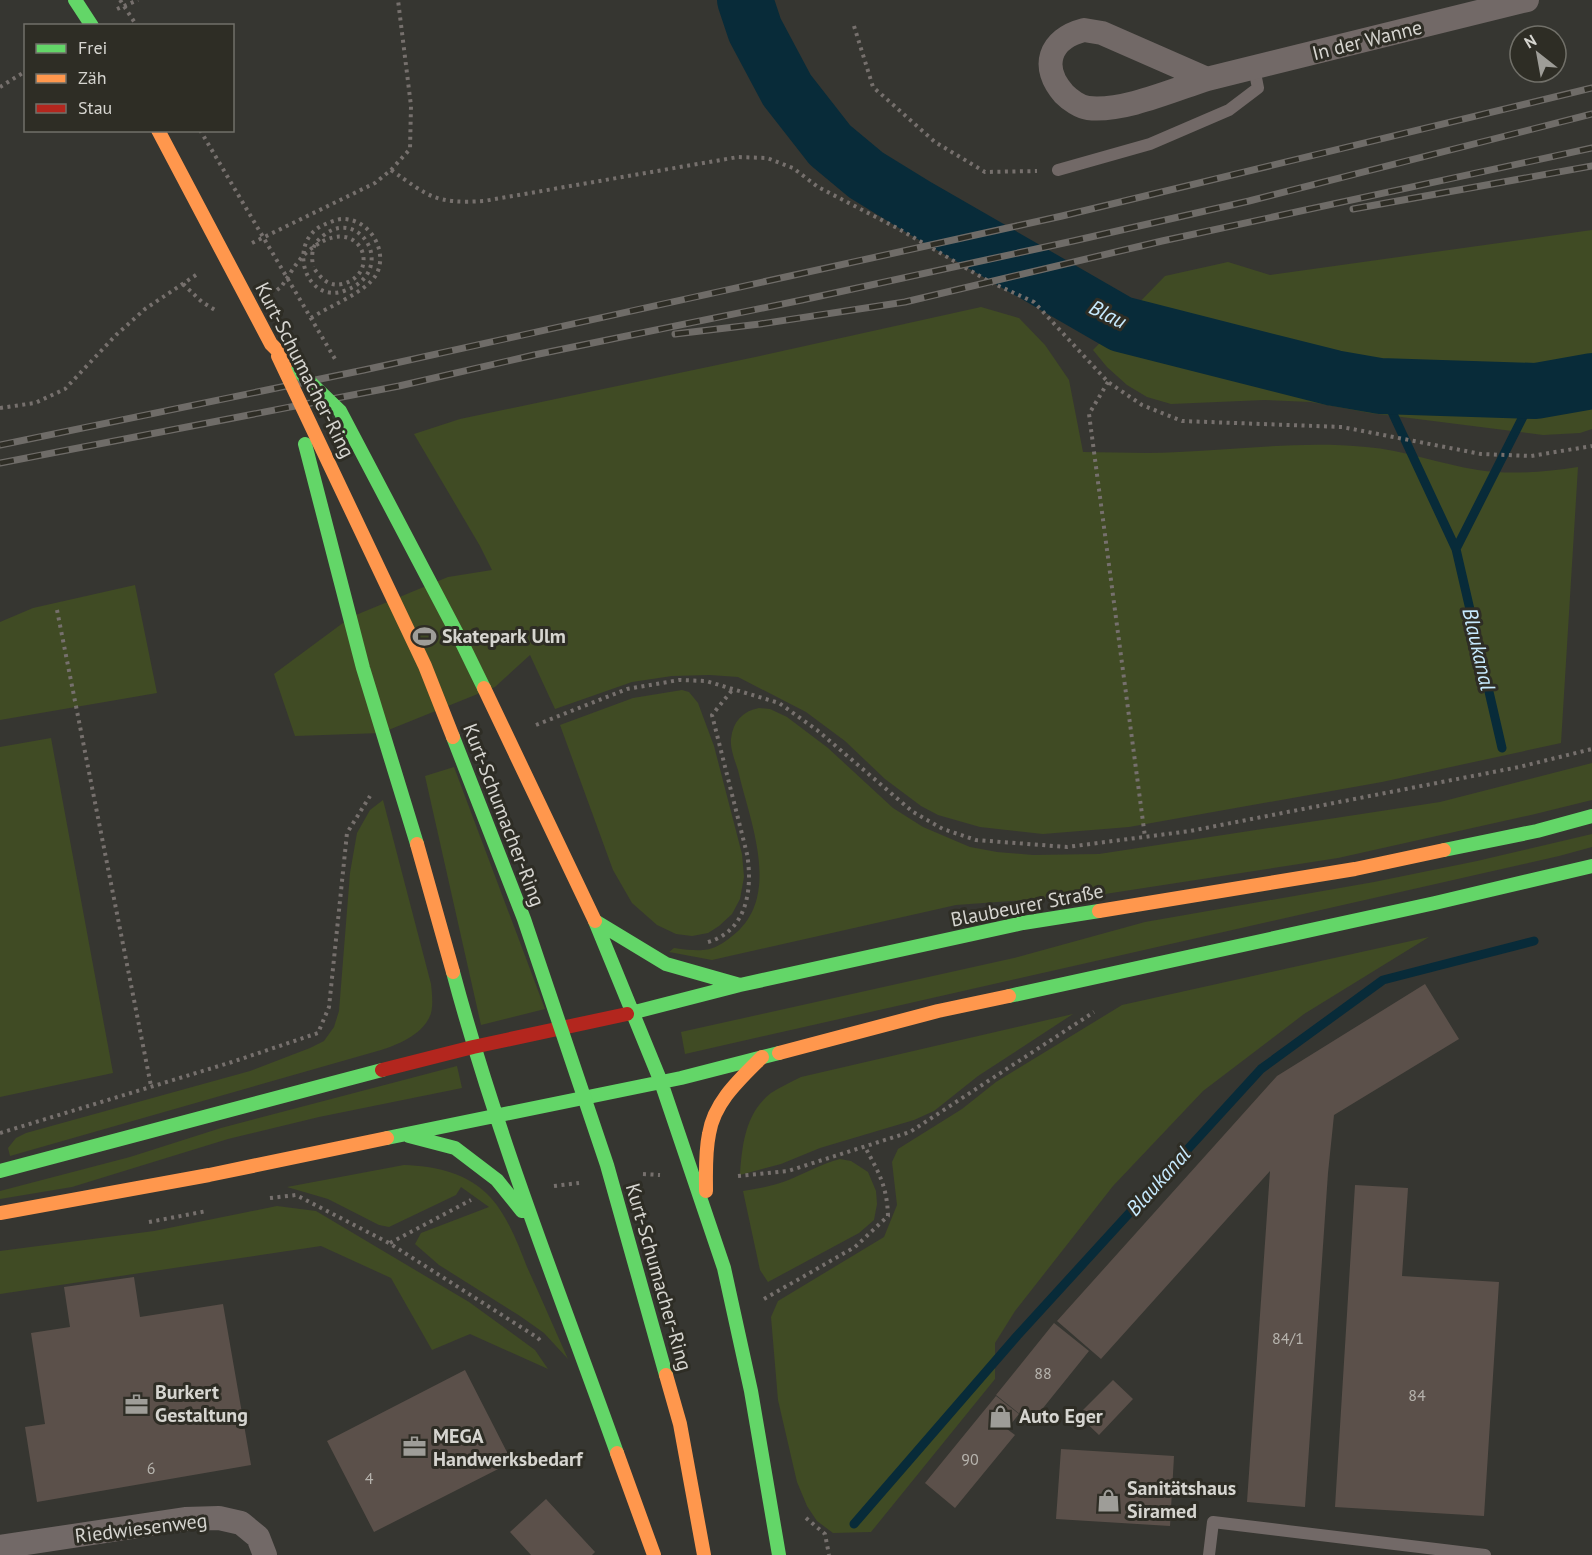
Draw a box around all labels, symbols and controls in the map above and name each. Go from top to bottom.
street label: In der Wanne [1309,14,1425,66]
legend [24,24,234,132]
north arrow [1508,24,1568,84]
text: N [1521,30,1540,52]
text: Frei [78,36,107,59]
text: Zäh [78,66,107,89]
text: Stau [78,96,112,119]
street label: Kurt-Schumacher-Ring [249,278,361,462]
water label: Blau [1085,293,1131,335]
water label: Blaukanal [1456,605,1502,693]
sports icon: Skatepark Ulm [411,623,437,649]
place label: Skatepark Ulm [442,623,566,649]
street label: Kurt-Schumacher-Ring [457,720,551,910]
street label: Blaubeurer Straße [948,877,1106,933]
water label: Blaukanal [1120,1140,1196,1221]
street label: Kurt-Schumacher-Ring [620,1180,698,1374]
house number: 84/1 [1272,1328,1304,1348]
house number: 88 [1034,1363,1052,1383]
place label: Burkert Gestaltung [155,1379,248,1428]
house number: 84 [1408,1385,1426,1405]
office icon: Burkert Gestaltung [124,1391,150,1417]
shop icon: Auto Eger [988,1403,1014,1429]
place label: Auto Eger [1019,1403,1103,1429]
place label: MEGA Handwerksbedarf [433,1423,584,1472]
office icon: MEGA Handwerksbedarf [402,1434,428,1460]
house number: 90 [961,1449,979,1469]
house number: 6 [147,1458,155,1478]
house number: 4 [365,1468,374,1488]
place label: Sanitätshaus Siramed [1127,1475,1236,1524]
shop icon: Sanitätshaus Siramed [1096,1487,1122,1513]
street label: Riedwiesenweg [73,1507,209,1549]

